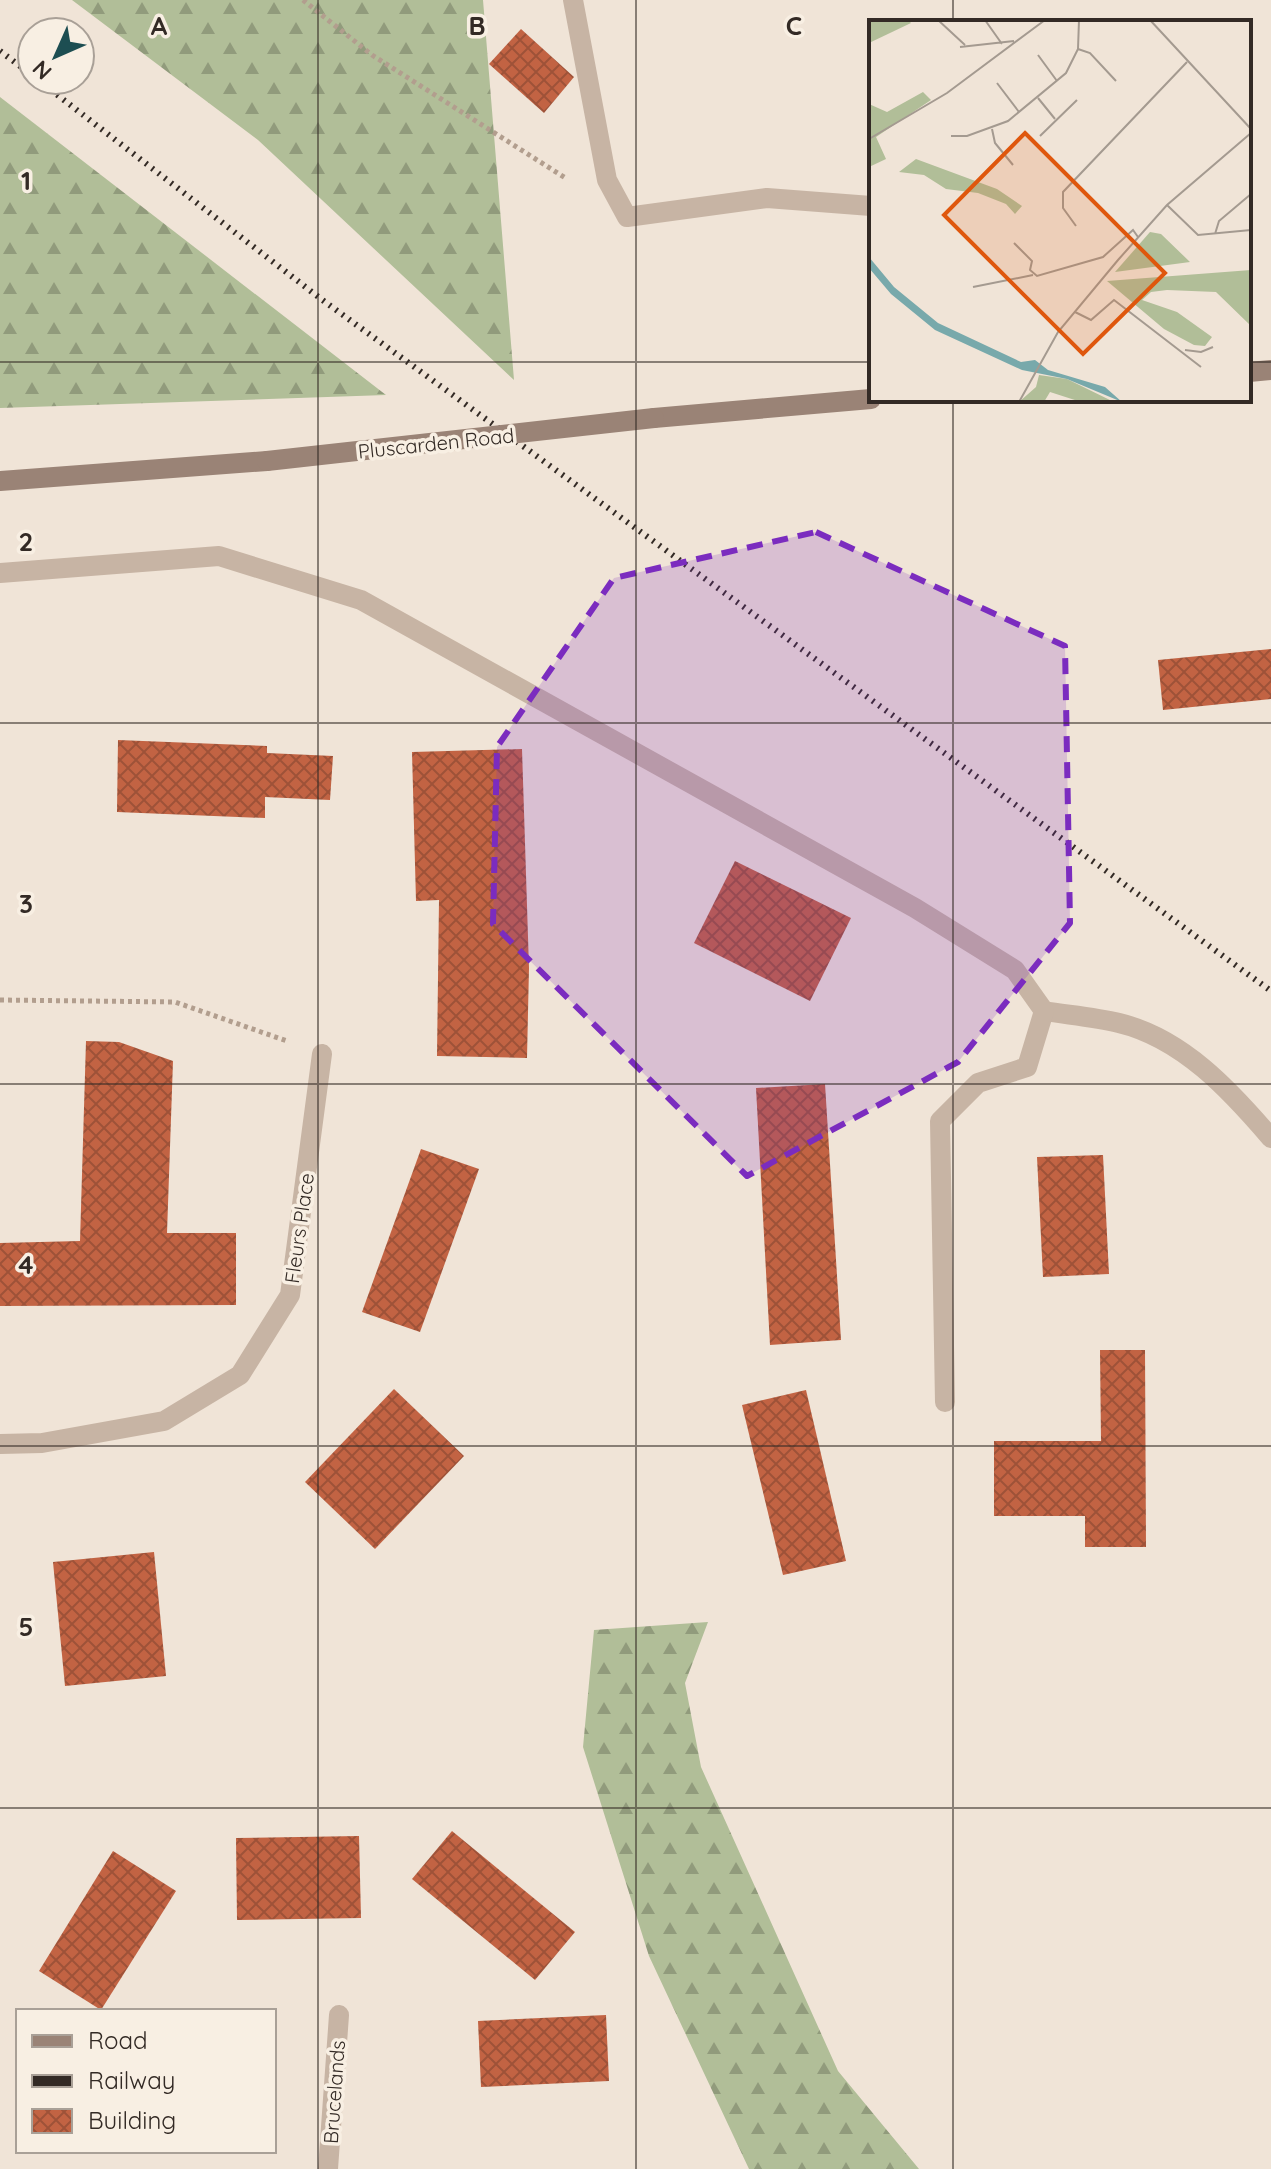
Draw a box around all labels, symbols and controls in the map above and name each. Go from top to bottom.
text: A [151,9,168,42]
text: B [468,9,486,42]
text: C [786,9,802,42]
north arrow [16,16,96,96]
inset map [869,20,1251,402]
text: N [26,55,57,86]
text: 1 [21,164,31,197]
street label: Pluscarden Road [357,422,515,464]
text: 2 [19,525,33,558]
text: 3 [19,887,33,920]
street label: Fleurs Place [279,1171,319,1285]
text: 4 [18,1248,34,1281]
text: 5 [19,1610,33,1643]
legend [16,2009,276,2153]
text: Road [88,2025,148,2055]
street label: Brucelands [318,2039,350,2145]
text: Railway [88,2065,175,2095]
text: Building [88,2105,176,2135]

